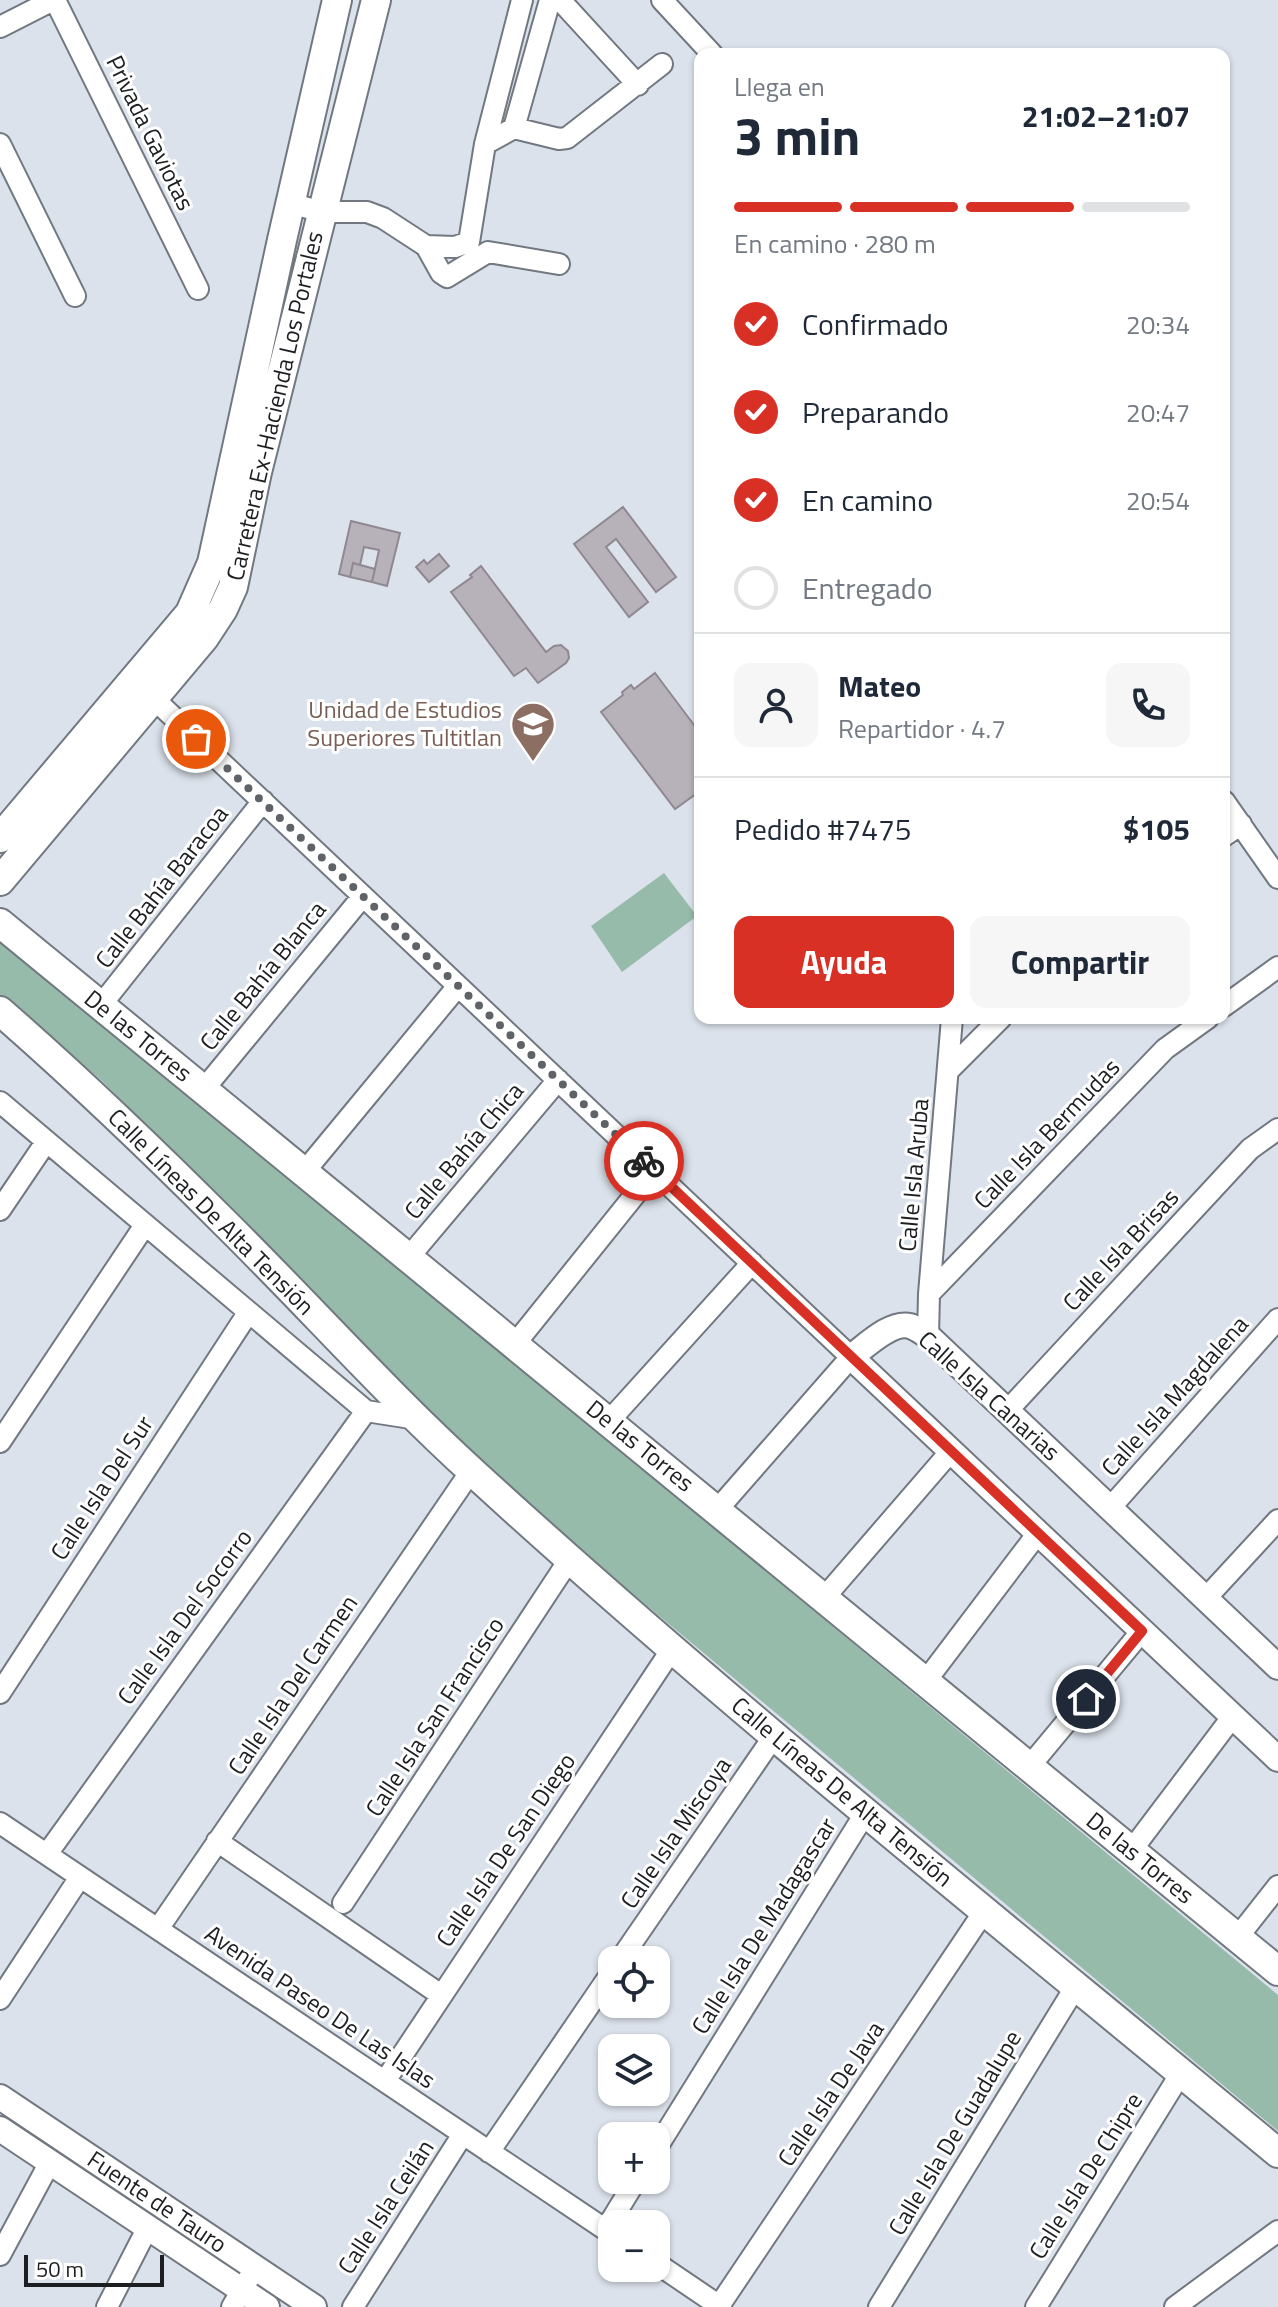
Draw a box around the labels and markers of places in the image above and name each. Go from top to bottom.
place label: Unidad de Estudios Superiores Tultitlan [307,691,502,755]
school or university icon: Unidad de Estudios Superiores Tultitlan [509,700,557,763]
pin [162,705,230,773]
pin [1052,1665,1120,1733]

